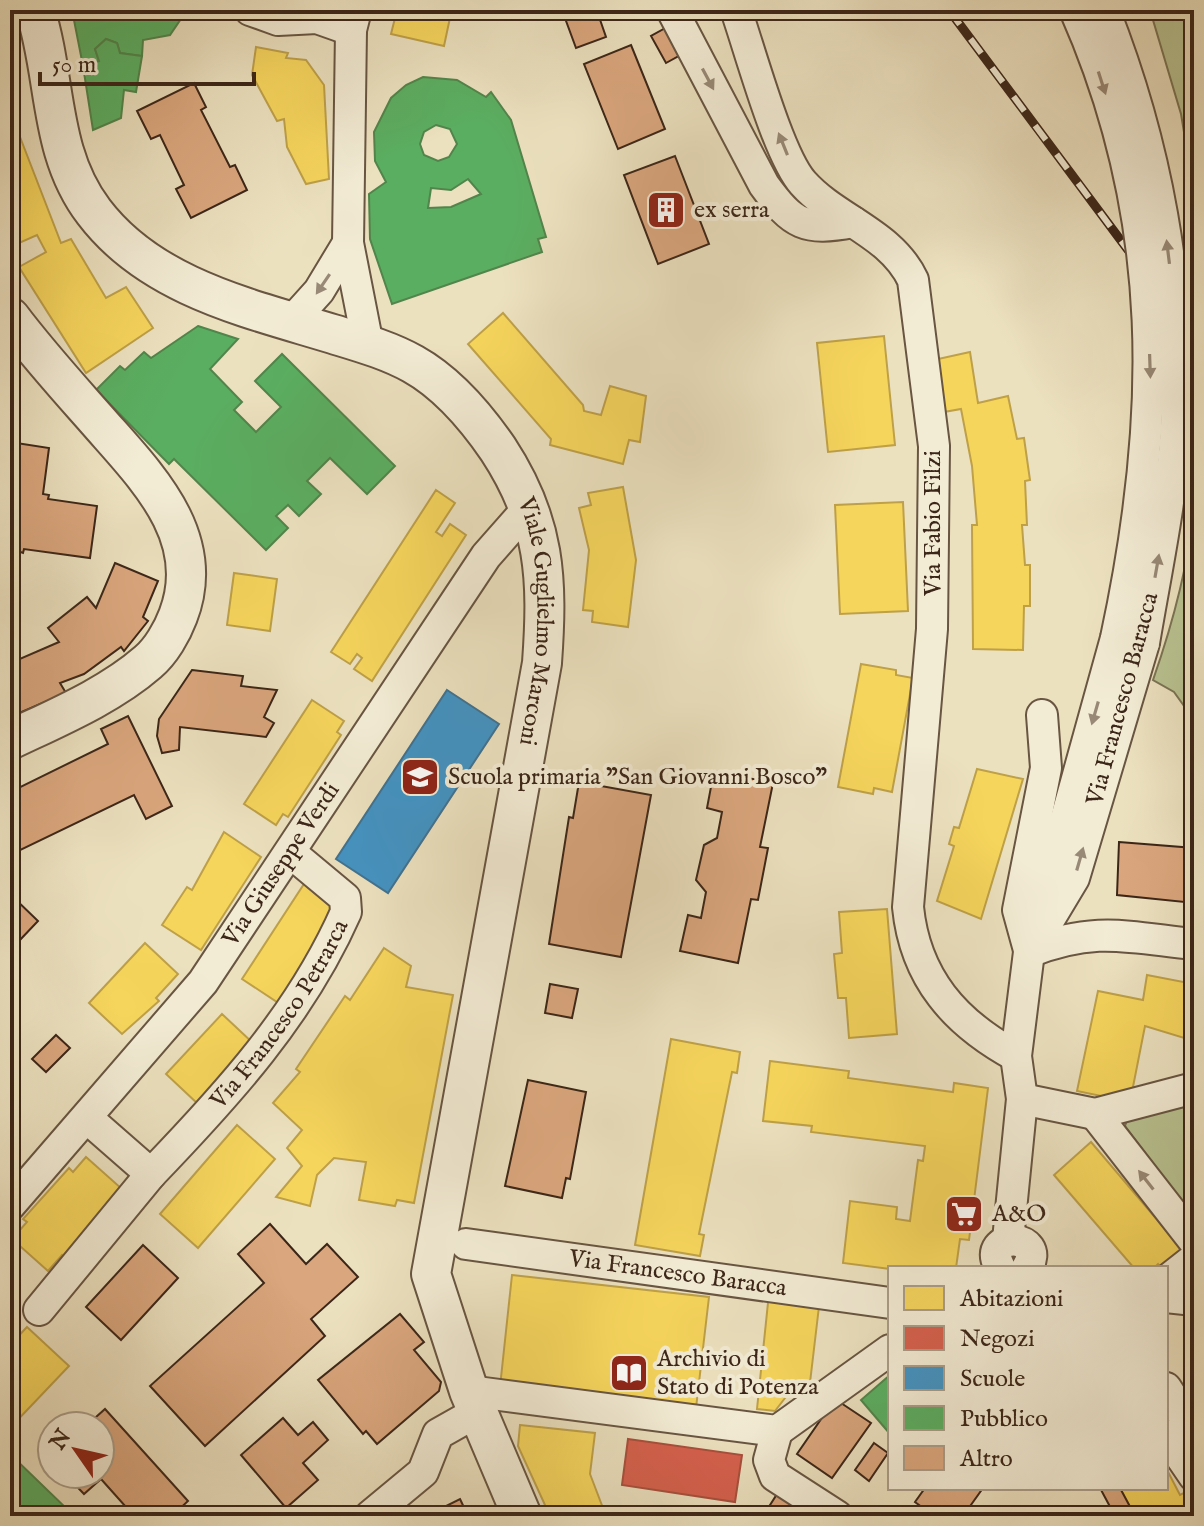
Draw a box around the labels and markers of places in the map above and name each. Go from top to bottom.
building icon: ex serra [645,189,687,231]
place label: ex serra [694,195,770,226]
school or university icon: Scuola primaria "San Giovanni Bosco" [399,756,441,798]
place label: Scuola primaria "San Giovanni Bosco" [448,762,827,793]
supermarket icon: A&O [943,1193,985,1235]
place label: A&O [991,1199,1046,1230]
place label: Archivio di Stato di Potenza [656,1344,819,1403]
library icon: Archivio di Stato di Potenza [608,1352,650,1394]

